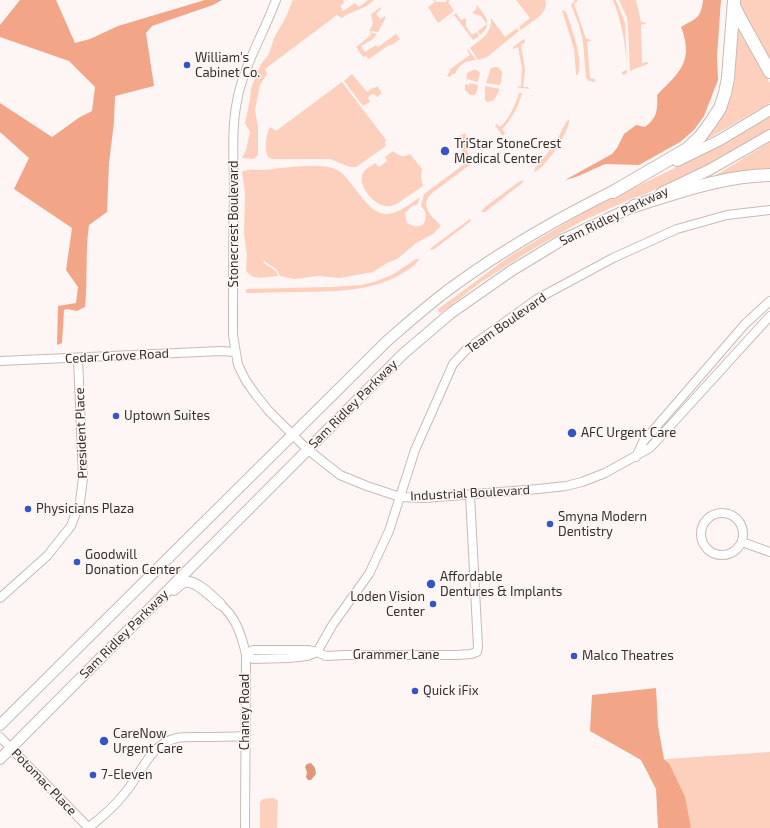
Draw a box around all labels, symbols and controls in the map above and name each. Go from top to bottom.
place label: William's Cabinet Co. [195,50,260,81]
marker: William's Cabinet Co. [182,60,192,70]
place label: TriStar StoneCrest Medical Center [454,136,561,167]
marker: TriStar StoneCrest Medical Center [439,145,451,157]
street label: Stonecrest Boulevard [226,160,242,288]
street label: Sam Ridley Parkway [557,183,671,249]
street label: Team Boulevard [463,289,549,357]
street label: Cedar Grove Road [65,345,169,367]
street label: Sam Ridley Parkway [305,356,401,452]
street label: President Place [72,387,90,479]
place label: Uptown Suites [124,408,210,424]
marker: Uptown Suites [111,411,121,421]
place label: AFC Urgent Care [581,425,676,441]
marker: AFC Urgent Care [566,427,578,439]
street label: Industrial Boulevard [410,482,530,504]
place label: Physicians Plaza [36,501,134,517]
marker: Physicians Plaza [23,504,33,514]
place label: Smyna Modern Dentistry [558,509,647,540]
marker: Smyna Modern Dentistry [545,519,555,529]
place label: Goodwill Donation Center [85,547,181,578]
marker: Goodwill Donation Center [72,557,82,567]
place label: Affordable Dentures & Implants [440,569,562,600]
marker: Affordable Dentures & Implants [425,578,437,590]
street label: Sam Ridley Parkway [76,586,172,682]
place label: Loden Vision Center [350,589,425,620]
marker: Loden Vision Center [428,599,438,609]
street label: Grammer Lane [353,647,439,663]
place label: Malco Theatres [582,648,674,664]
marker: Malco Theatres [569,651,579,661]
street label: Chaney Road [237,674,253,750]
place label: Quick iFix [423,683,479,699]
marker: Quick iFix [410,686,420,696]
place label: CareNow Urgent Care [113,726,183,757]
marker: CareNow Urgent Care [98,735,110,747]
street label: Potomac Place [8,745,80,819]
place label: 7-Eleven [101,767,153,783]
marker: 7-Eleven [88,770,98,780]

